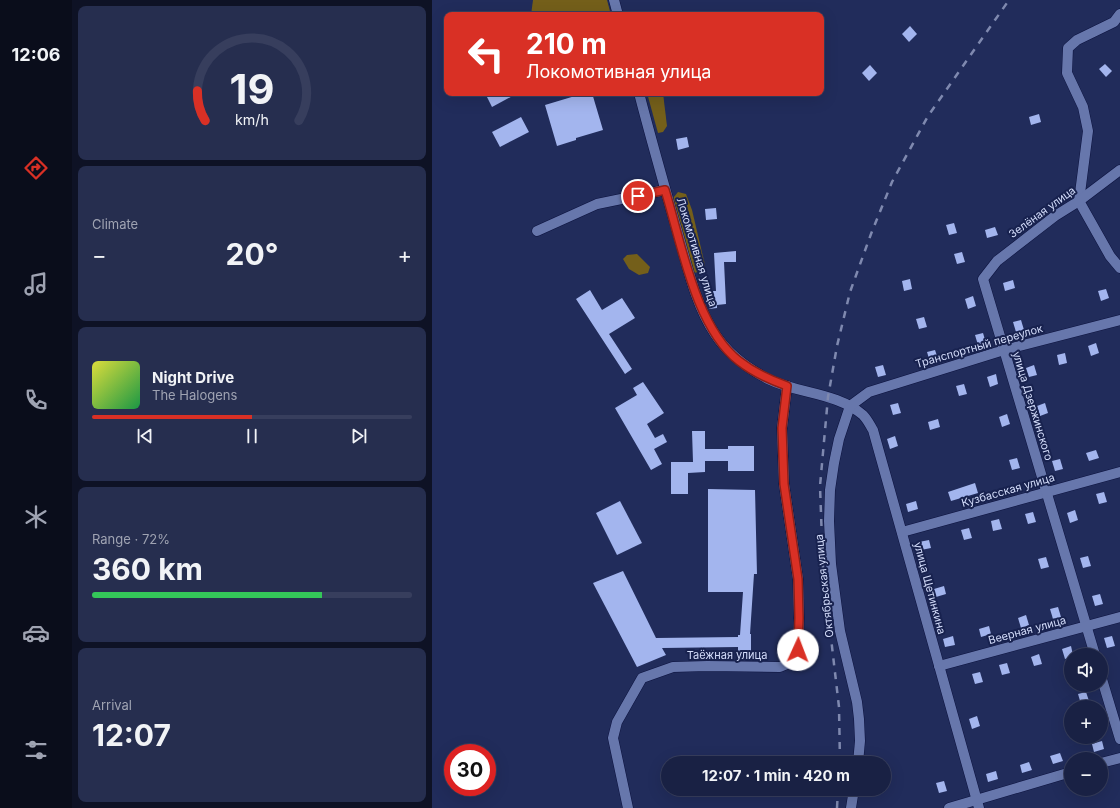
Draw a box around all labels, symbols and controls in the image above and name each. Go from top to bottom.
text: 210 m [526,27,607,61]
icon: left [460,28,512,80]
text: 12:06 [12,44,60,65]
text: Локомотивная улица [526,61,711,82]
text: 19 [230,64,274,114]
text: km/h [235,111,269,128]
icon: directions [22,154,50,182]
pin [621,179,655,213]
street label: Зелёная улица [1006,183,1078,241]
icon: arrive [627,185,649,207]
street label: Локомотивная улица [674,196,720,308]
text: Climate [92,216,138,232]
text: 20° [226,236,278,272]
text: − [92,242,107,268]
text: + [397,242,412,268]
icon: music [22,270,50,298]
street label: Транспортный переулок [914,321,1044,371]
street label: улица Дзержинского [1010,350,1056,463]
text: Night Drive [152,368,234,387]
icon: phone [22,386,50,414]
text: The Halogens [152,387,237,403]
icon: previous [134,425,156,447]
icon: pause [241,425,263,447]
icon: next [348,425,370,447]
street label: Кузбасская улица [960,470,1056,510]
icon: climate [22,503,50,531]
text: Range · 72% [92,531,170,547]
street label: Октябрьская улица [812,534,836,638]
street label: улица Щетинкина [911,540,949,636]
text: 360 km [92,551,203,587]
street label: Веерная улица [987,613,1067,647]
icon: car [22,619,50,647]
position arrow [777,629,819,671]
street label: Таёжная улица [687,648,767,662]
map controls [1064,648,1108,796]
button: sound [1064,648,1108,692]
text: Arrival [92,697,132,713]
button: + [1064,700,1108,744]
text: 12:07 [92,717,171,753]
icon: filters [22,736,50,764]
speed limit sign: 30 [444,744,496,796]
button: − [1064,752,1108,796]
text: 12:07 · 1 min · 420 m [702,766,850,785]

